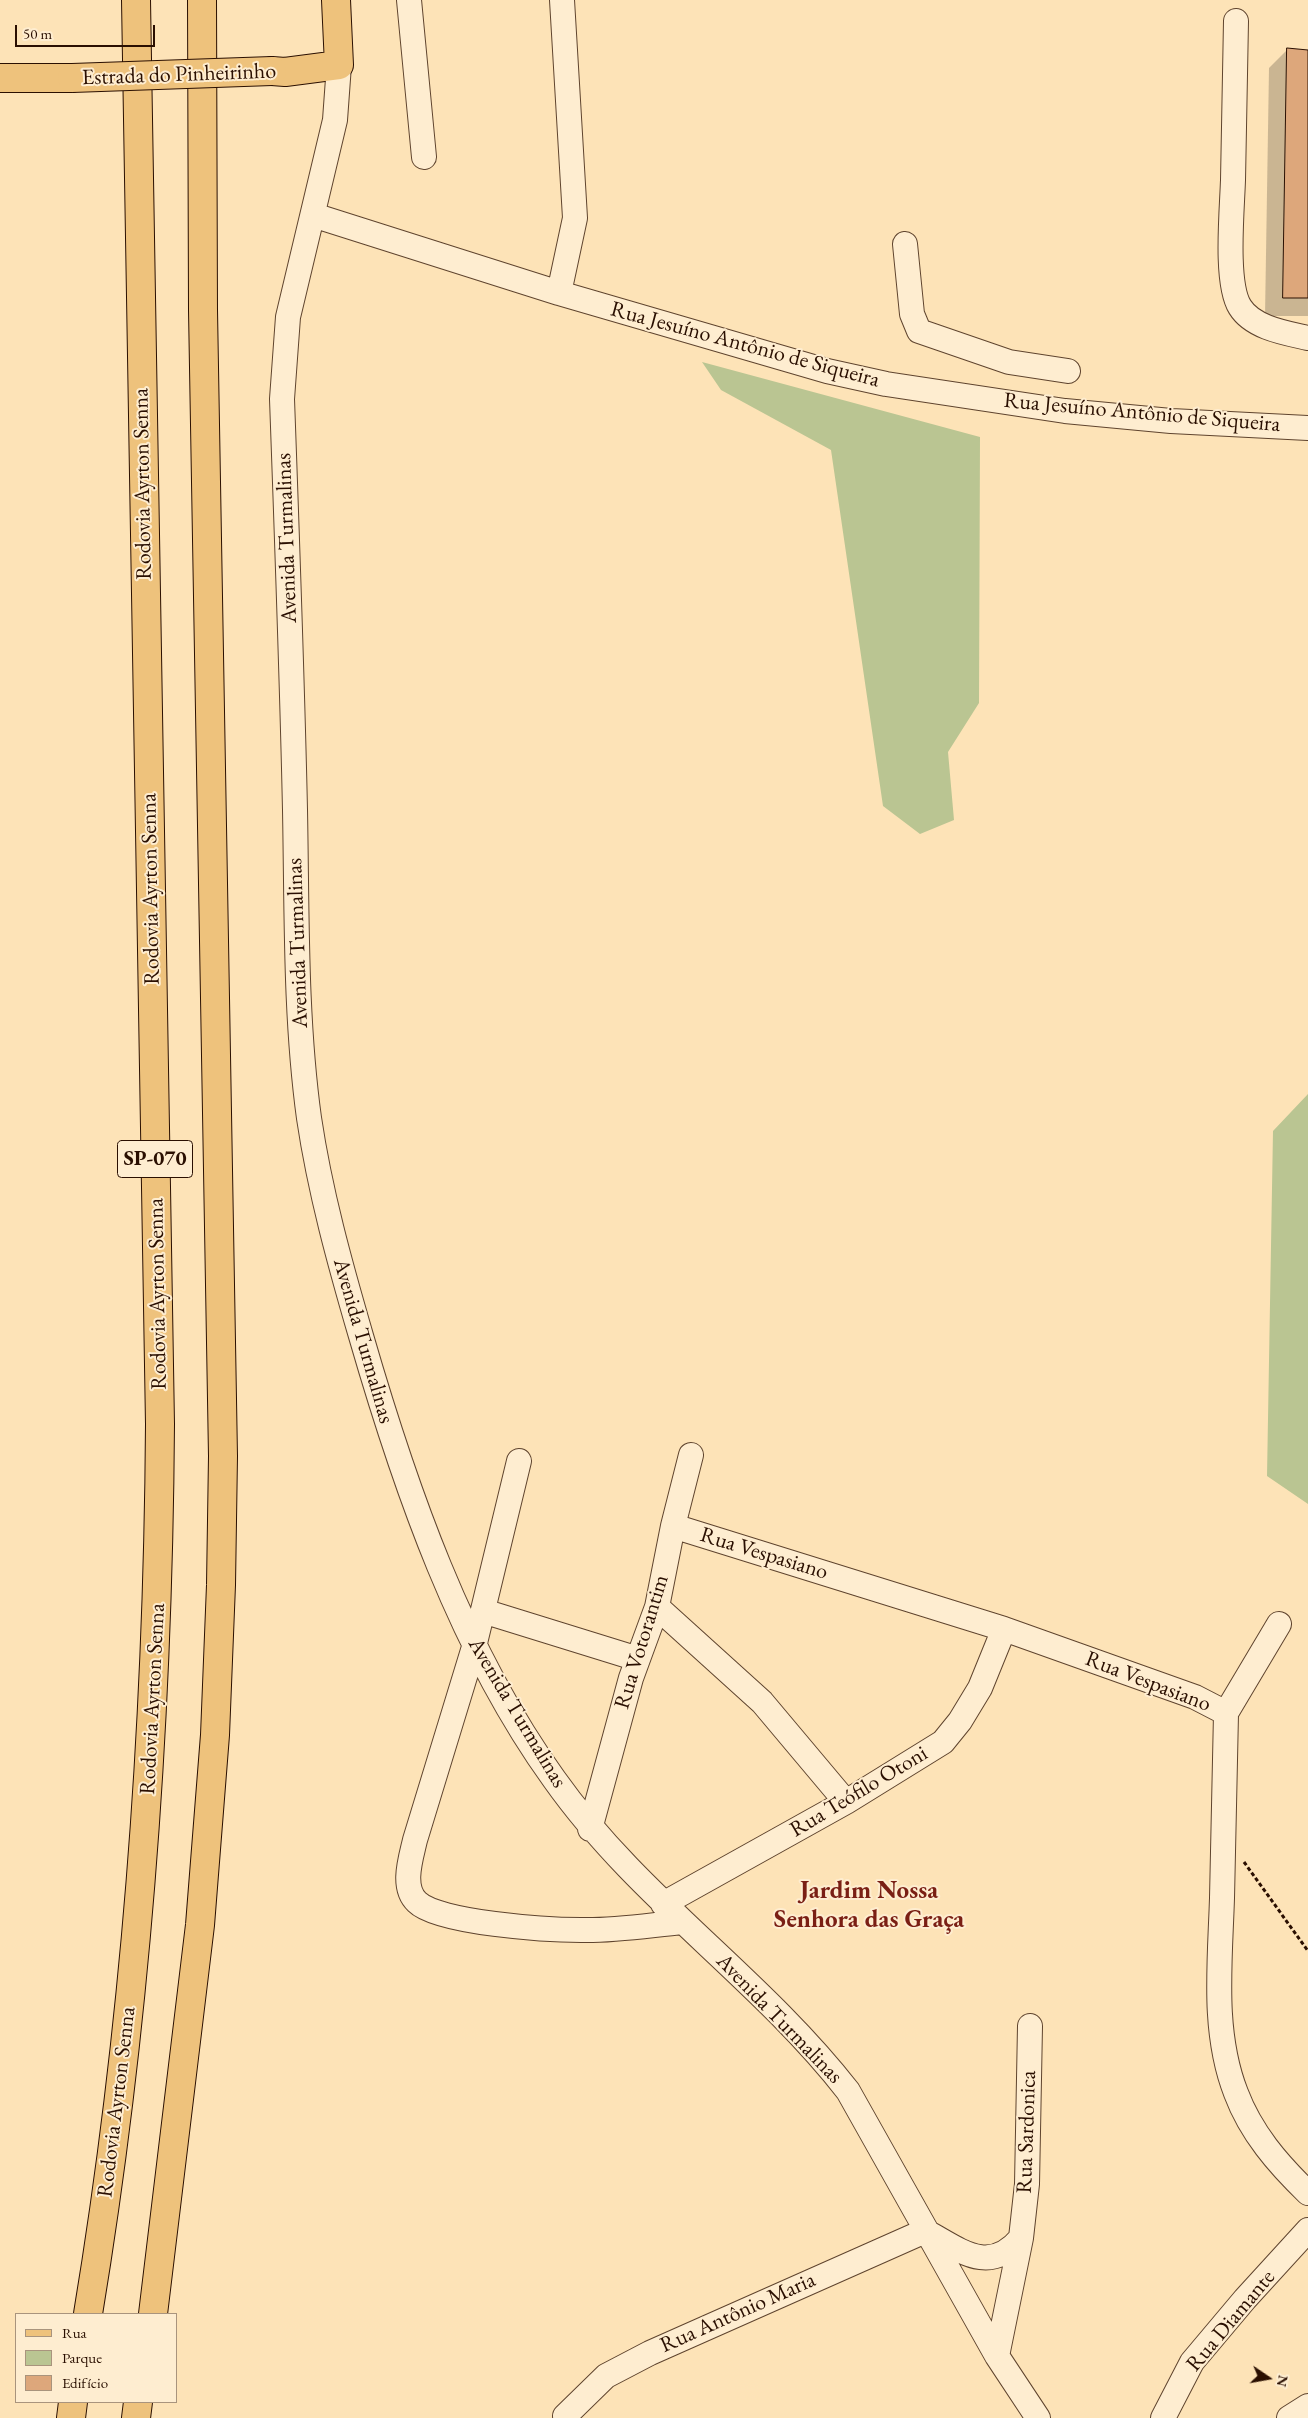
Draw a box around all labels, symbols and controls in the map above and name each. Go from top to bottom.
scale bar [18,15,158,47]
text: 50 m [23,24,52,43]
street label: Estrada do Pinheirinho [81,58,277,92]
street label: Rua Jesuíno Antônio de Siqueira [608,296,882,394]
street label: Rodovia Ayrton Senna [128,388,158,580]
street label: Rua Jesuíno Antônio de Siqueira [1003,388,1281,438]
street label: Avenida Turmalinas [271,452,303,624]
street label: Rodovia Ayrton Senna [136,793,166,985]
street label: Avenida Turmalinas [282,857,314,1029]
road number: SP-070 [118,1140,192,1178]
street label: Rodovia Ayrton Senna [143,1198,173,1390]
street label: Avenida Turmalinas [327,1255,399,1427]
street label: Rua Vespasiano [697,1522,831,1586]
street label: Rua Votorantim [609,1572,675,1712]
street label: Rodovia Ayrton Senna [135,1603,171,1795]
street label: Avenida Turmalinas [462,1633,572,1793]
street label: Rua Vespasiano [1082,1646,1214,1718]
street label: Rua Teófilo Otoni [785,1741,933,1843]
district label: Jardim Nossa Senhora das Graça [774,1876,964,1935]
street label: Avenida Turmalinas [710,1949,848,2089]
street label: Rodovia Ayrton Senna [92,2005,142,2199]
street label: Rua Sardonica [1012,2070,1042,2194]
street label: Rua Diamante [1181,2265,1281,2377]
street label: Rua Antônio Maria [656,2267,820,2359]
legend [15,2313,178,2403]
text: Rua [62,2323,87,2342]
text: Parque [62,2348,102,2367]
north arrow [1243,2353,1293,2403]
text: Edifício [62,2373,108,2392]
text: N [1273,2374,1293,2389]

